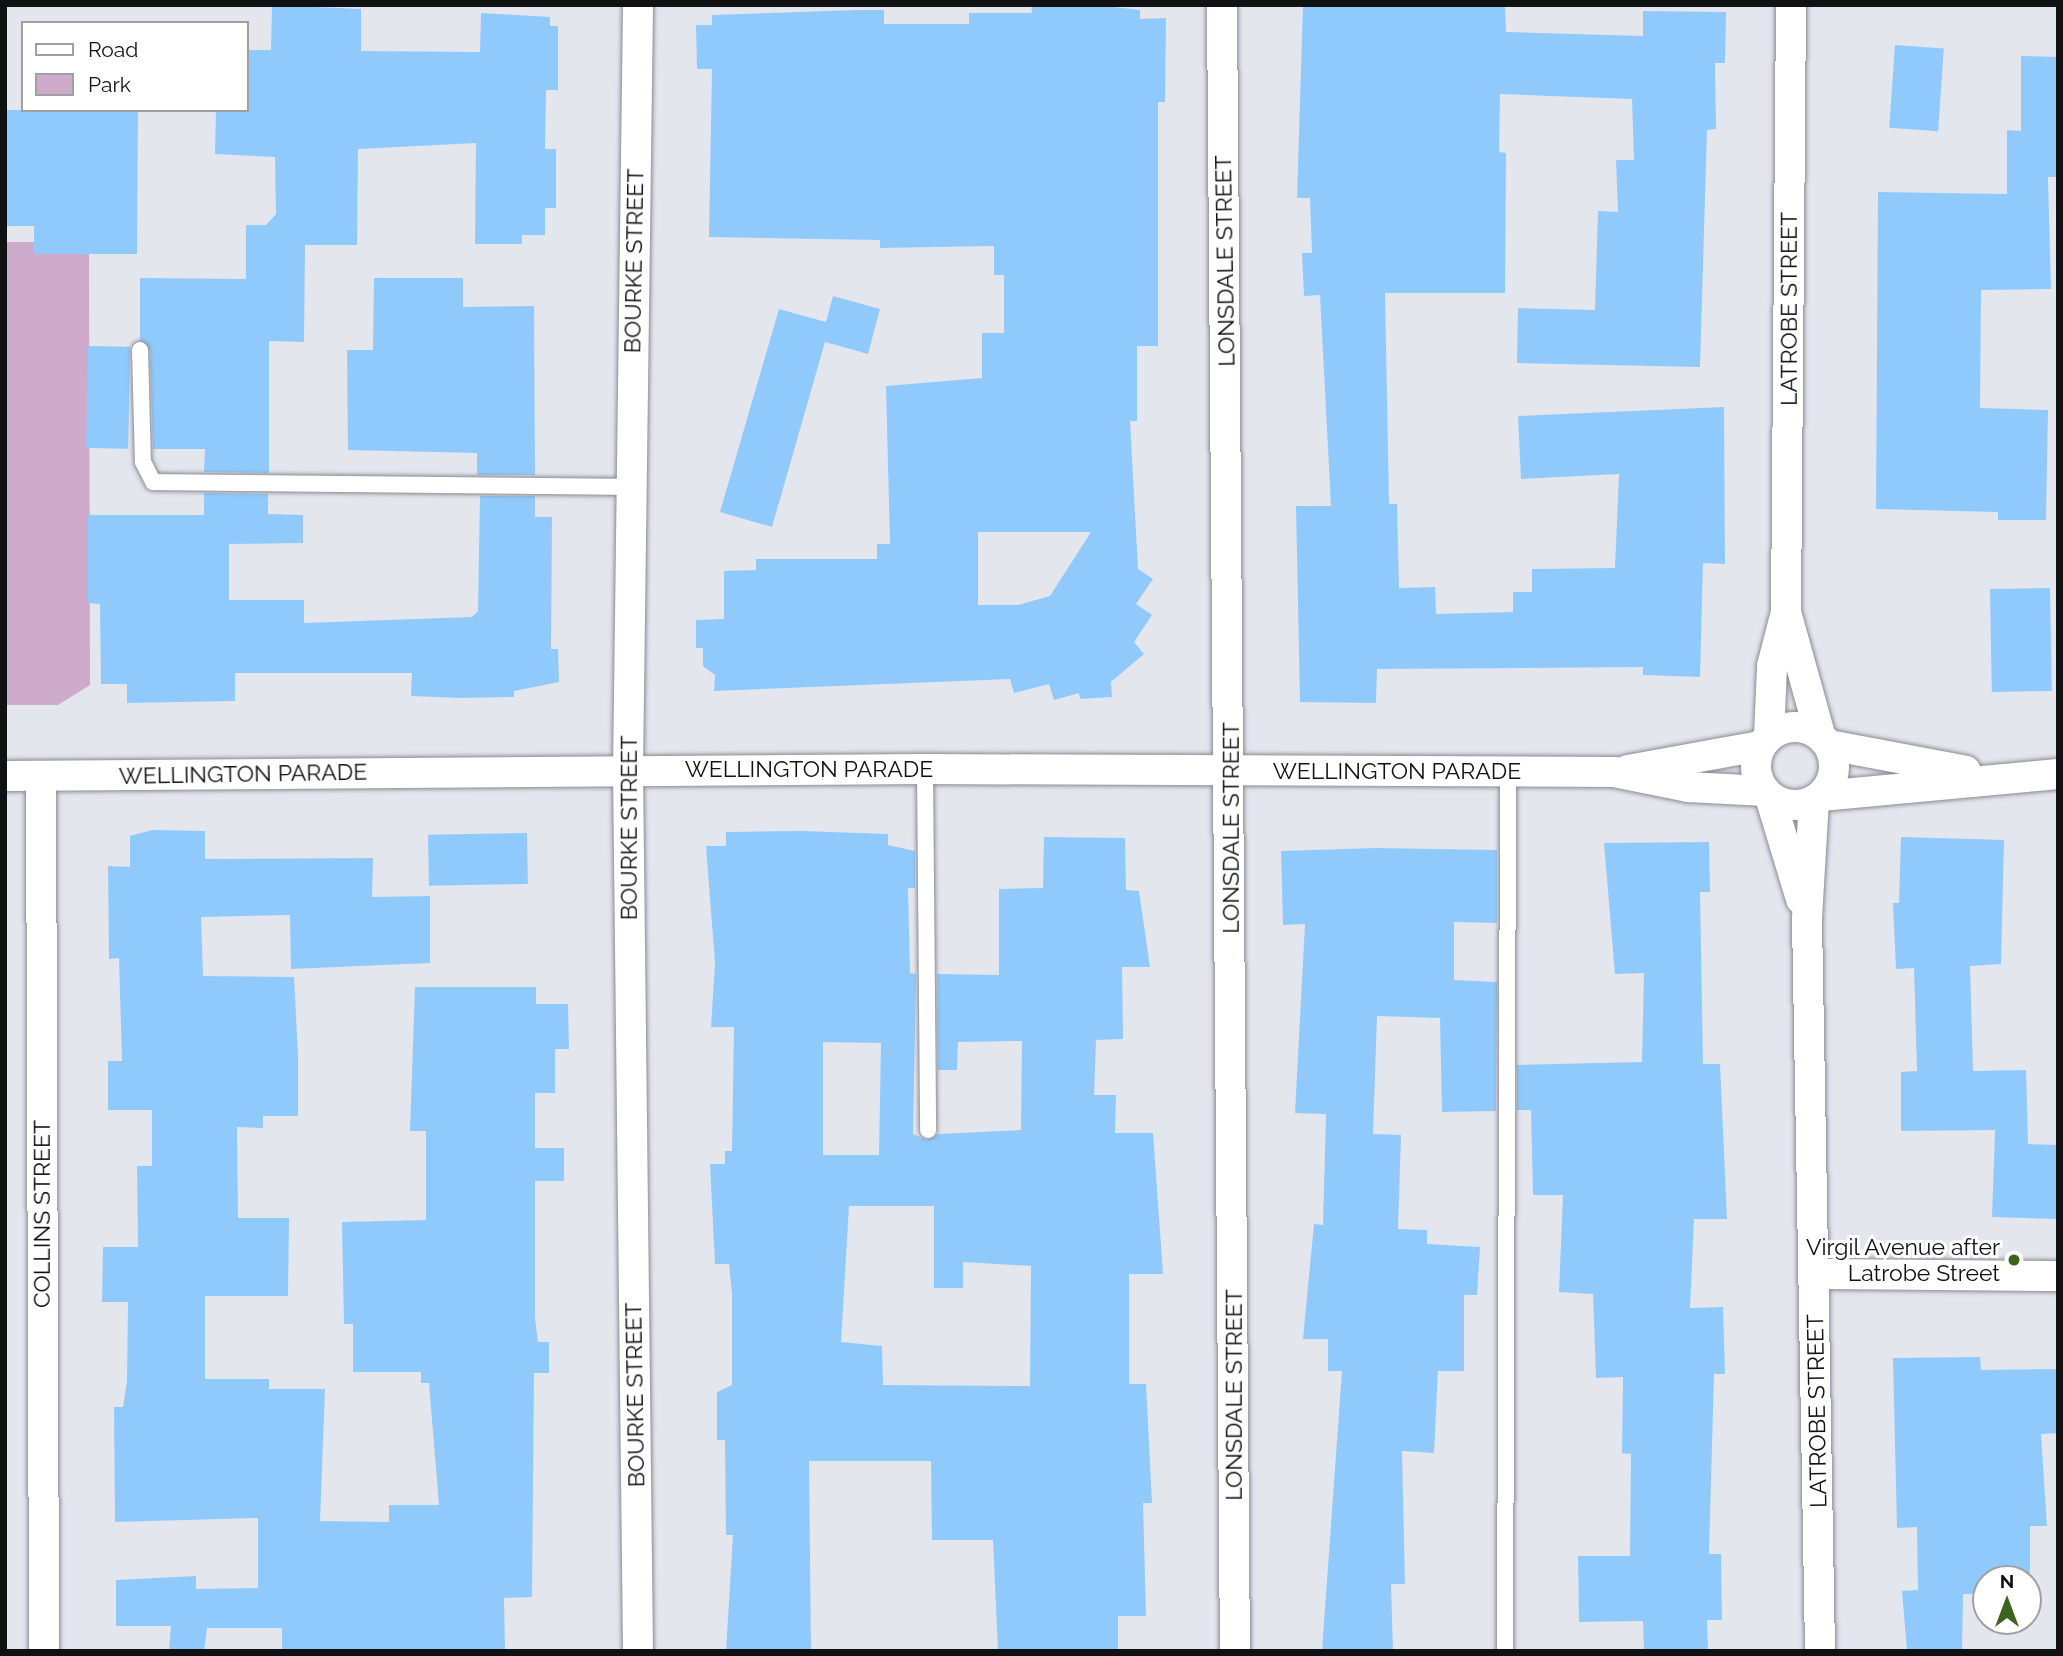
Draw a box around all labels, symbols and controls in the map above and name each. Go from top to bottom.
legend [21,21,248,112]
text: Road [88,37,138,62]
text: Park [88,72,131,97]
street label: LONSDALE STREET [1209,155,1241,367]
street label: BOURKE STREET [619,168,649,354]
street label: LATROBE STREET [1775,212,1803,406]
street label: LONSDALE STREET [1217,722,1245,934]
street label: BOURKE STREET [615,736,643,920]
street label: WELLINGTON PARADE [685,755,933,783]
street label: WELLINGTON PARADE [1273,757,1521,785]
street label: WELLINGTON PARADE [118,758,368,790]
street label: COLLINS STREET [28,1120,56,1308]
place label: Virgil Avenue after Latrobe Street [1805,1233,2000,1287]
marker: Virgil Avenue after Latrobe Street [2006,1252,2022,1268]
street label: LONSDALE STREET [1220,1289,1248,1501]
street label: BOURKE STREET [620,1302,650,1488]
street label: LATROBE STREET [1802,1314,1832,1508]
north arrow [1972,1565,2042,1635]
text: N [2000,1570,2014,1592]

